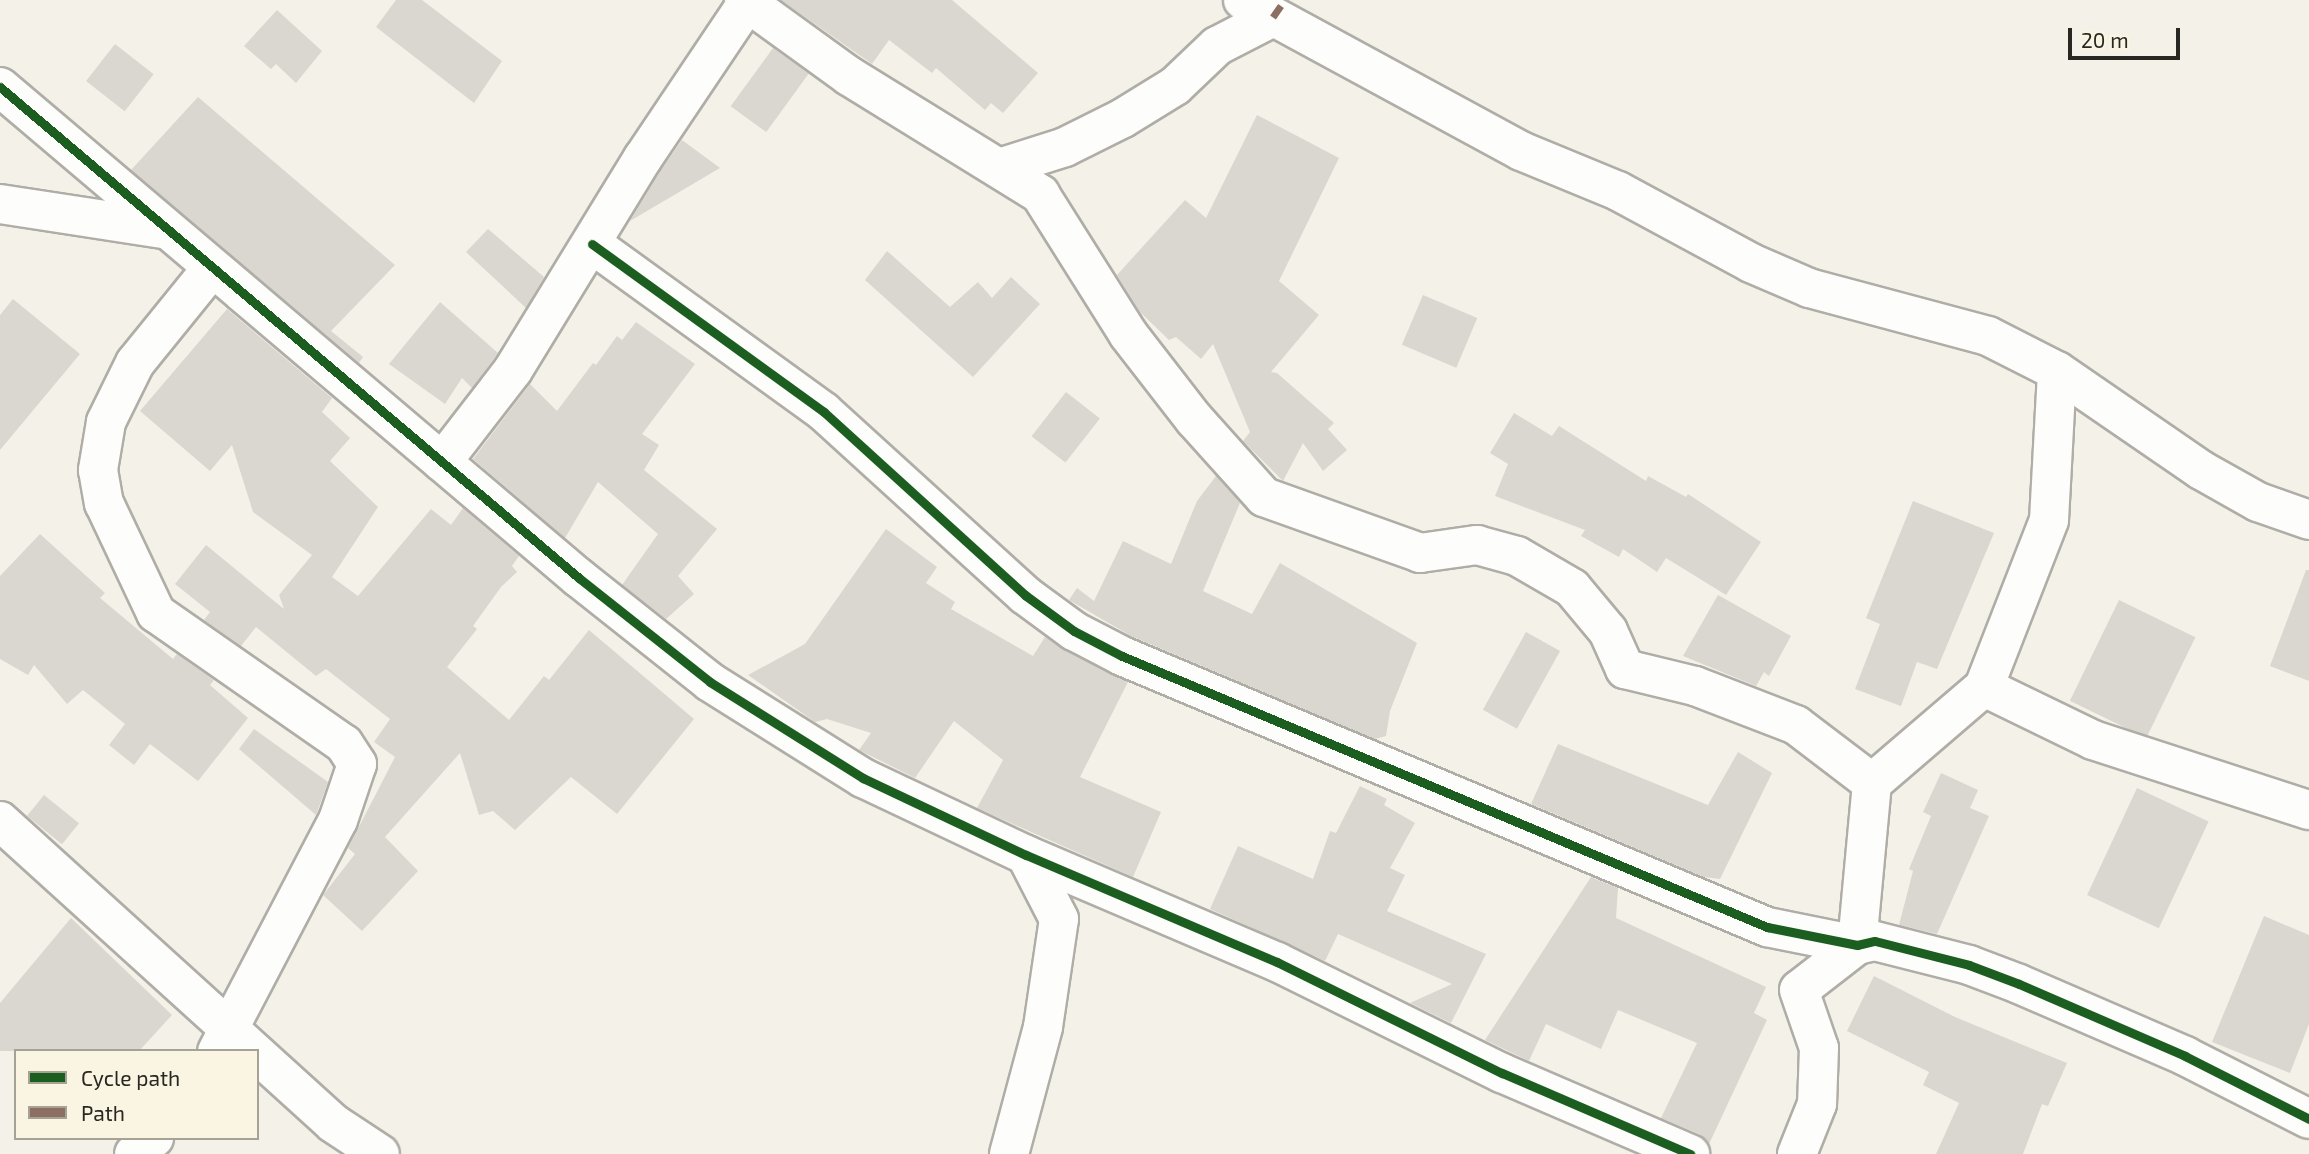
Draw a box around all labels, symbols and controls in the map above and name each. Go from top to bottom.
scale bar [2071,14,2183,58]
text: 20 m [2081,27,2129,52]
legend [14,1049,259,1140]
text: Cycle path [81,1065,180,1090]
text: Path [81,1100,125,1125]

